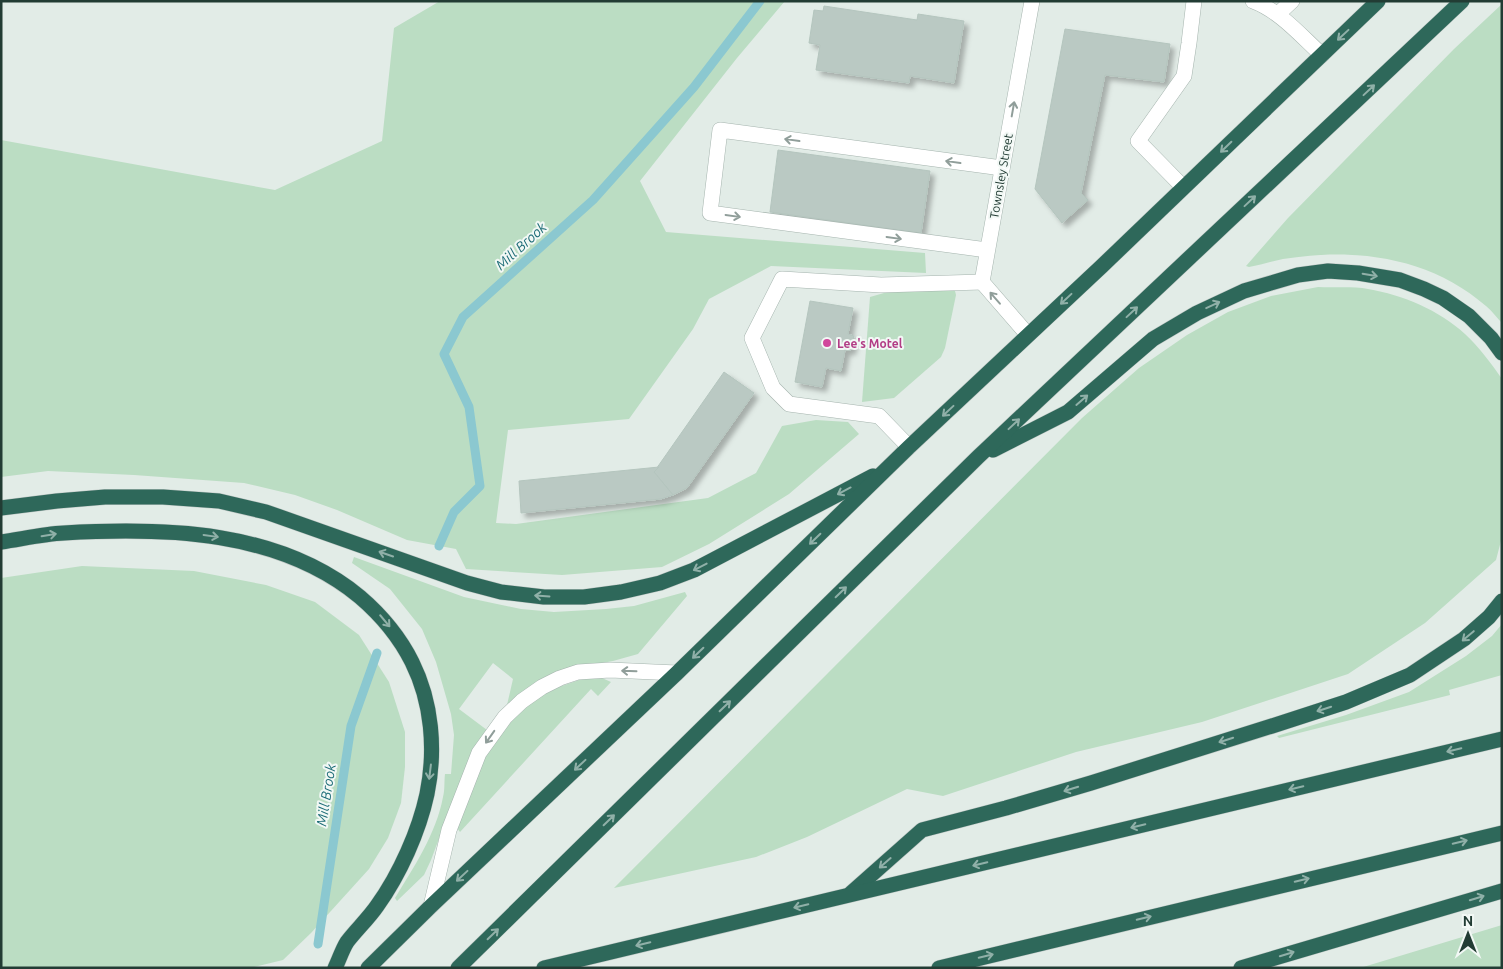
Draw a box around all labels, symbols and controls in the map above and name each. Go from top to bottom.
one-way arrow [1337,29,1349,41]
one-way arrow [1362,84,1375,96]
one-way arrow [1008,101,1018,117]
street label: Townsley Street [987,132,1015,220]
one-way arrow [785,135,801,145]
one-way arrow [1219,141,1232,153]
one-way arrow [946,157,962,167]
one-way arrow [1244,195,1257,207]
one-way arrow [725,211,741,221]
water label: Mill Brook [492,219,550,273]
one-way arrow [886,233,902,243]
one-way arrow [1361,270,1377,280]
one-way arrow [990,292,1001,305]
one-way arrow [1060,293,1072,305]
one-way arrow [1205,300,1220,309]
one-way arrow [1126,306,1139,318]
marker: Lee's Motel [821,337,833,349]
place label: Lee's Motel [837,337,903,350]
one-way arrow [1075,395,1088,406]
one-way arrow [942,404,954,416]
one-way arrow [1008,418,1020,430]
one-way arrow [837,487,852,496]
one-way arrow [41,529,57,539]
one-way arrow [203,532,219,542]
one-way arrow [808,533,821,545]
one-way arrow [378,549,394,559]
one-way arrow [693,563,708,572]
one-way arrow [835,586,847,598]
one-way arrow [534,592,550,601]
one-way arrow [379,615,390,628]
one-way arrow [1462,630,1475,641]
one-way arrow [692,647,704,659]
one-way arrow [621,666,637,675]
one-way arrow [719,700,731,712]
one-way arrow [1316,704,1332,714]
one-way arrow [485,730,495,744]
one-way arrow [1218,736,1234,746]
one-way arrow [1447,746,1463,755]
one-way arrow [574,759,587,771]
water label: Mill Brook [313,762,339,827]
one-way arrow [425,764,435,780]
one-way arrow [1063,784,1079,794]
one-way arrow [1289,784,1305,793]
one-way arrow [603,814,615,826]
one-way arrow [1131,822,1147,831]
one-way arrow [1452,837,1468,846]
one-way arrow [879,857,892,868]
one-way arrow [973,860,989,869]
one-way arrow [456,870,469,882]
one-way arrow [1294,875,1310,884]
one-way arrow [1468,892,1484,902]
one-way arrow [794,902,810,911]
north arrow [1443,909,1493,959]
one-way arrow [1136,913,1152,922]
text: N [1463,913,1473,929]
one-way arrow [487,927,499,940]
one-way arrow [635,940,651,949]
one-way arrow [1279,948,1295,958]
one-way arrow [978,951,994,960]

